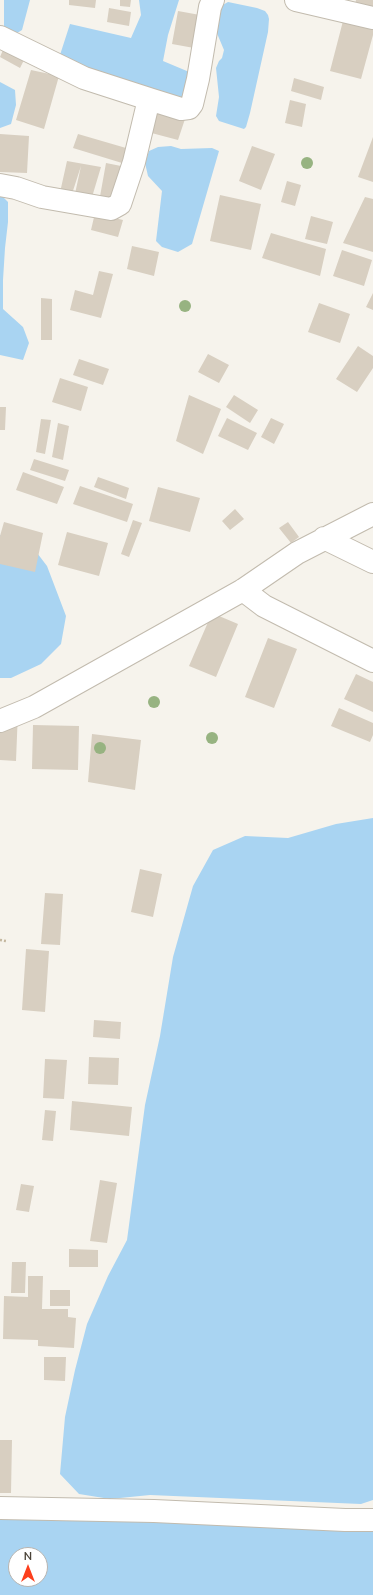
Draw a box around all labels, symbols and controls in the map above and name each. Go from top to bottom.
north arrow [8,1547,48,1587]
text: N [24,1549,32,1563]

